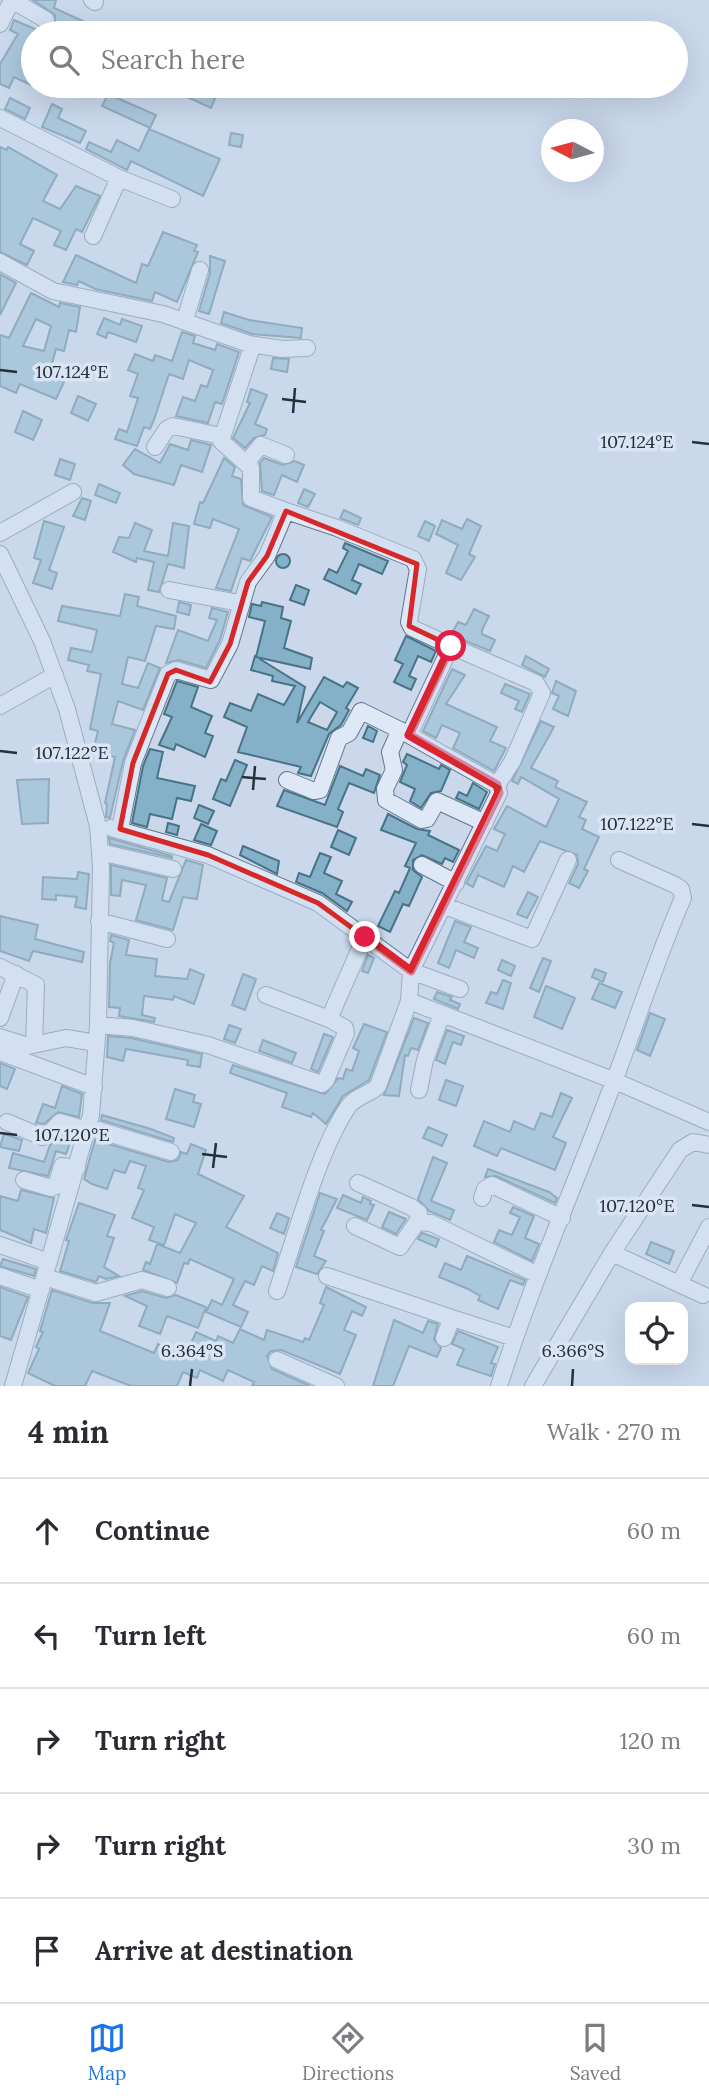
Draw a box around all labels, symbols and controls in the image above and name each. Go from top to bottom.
search box [21,21,688,98]
icon: search [45,41,83,79]
text: Search here [101,43,245,76]
north arrow [541,119,604,182]
text: 107.124°E [35,360,109,383]
text: 107.124°E [600,430,674,453]
route start [435,630,466,661]
text: 107.122°E [35,741,109,764]
text: 107.122°E [600,812,674,835]
route end [349,921,380,952]
text: 107.120°E [34,1123,110,1146]
text: 107.120°E [599,1194,675,1217]
map controls [625,1302,688,1365]
button: locate [625,1302,688,1365]
text: 6.364°S [161,1339,223,1362]
text: 6.366°S [541,1339,605,1362]
text: 4 min [28,1413,109,1451]
text: Walk · 270 m [547,1417,681,1446]
icon: ahead [28,1512,66,1550]
text: Continue [95,1514,210,1547]
text: 60 m [627,1516,681,1545]
icon: left [28,1617,66,1655]
text: Turn left [95,1619,206,1652]
text: 60 m [627,1621,681,1650]
icon: right [28,1722,66,1760]
text: Turn right [95,1724,226,1757]
text: 120 m [619,1726,681,1755]
icon: right [28,1827,66,1865]
text: Turn right [95,1829,226,1862]
text: 30 m [627,1831,681,1860]
icon: arrive [28,1932,66,1970]
text: Arrive at destination [95,1934,353,1967]
tab: Map [88,2019,126,2085]
tab: Directions [302,2019,394,2085]
tab: Saved [570,2019,621,2085]

